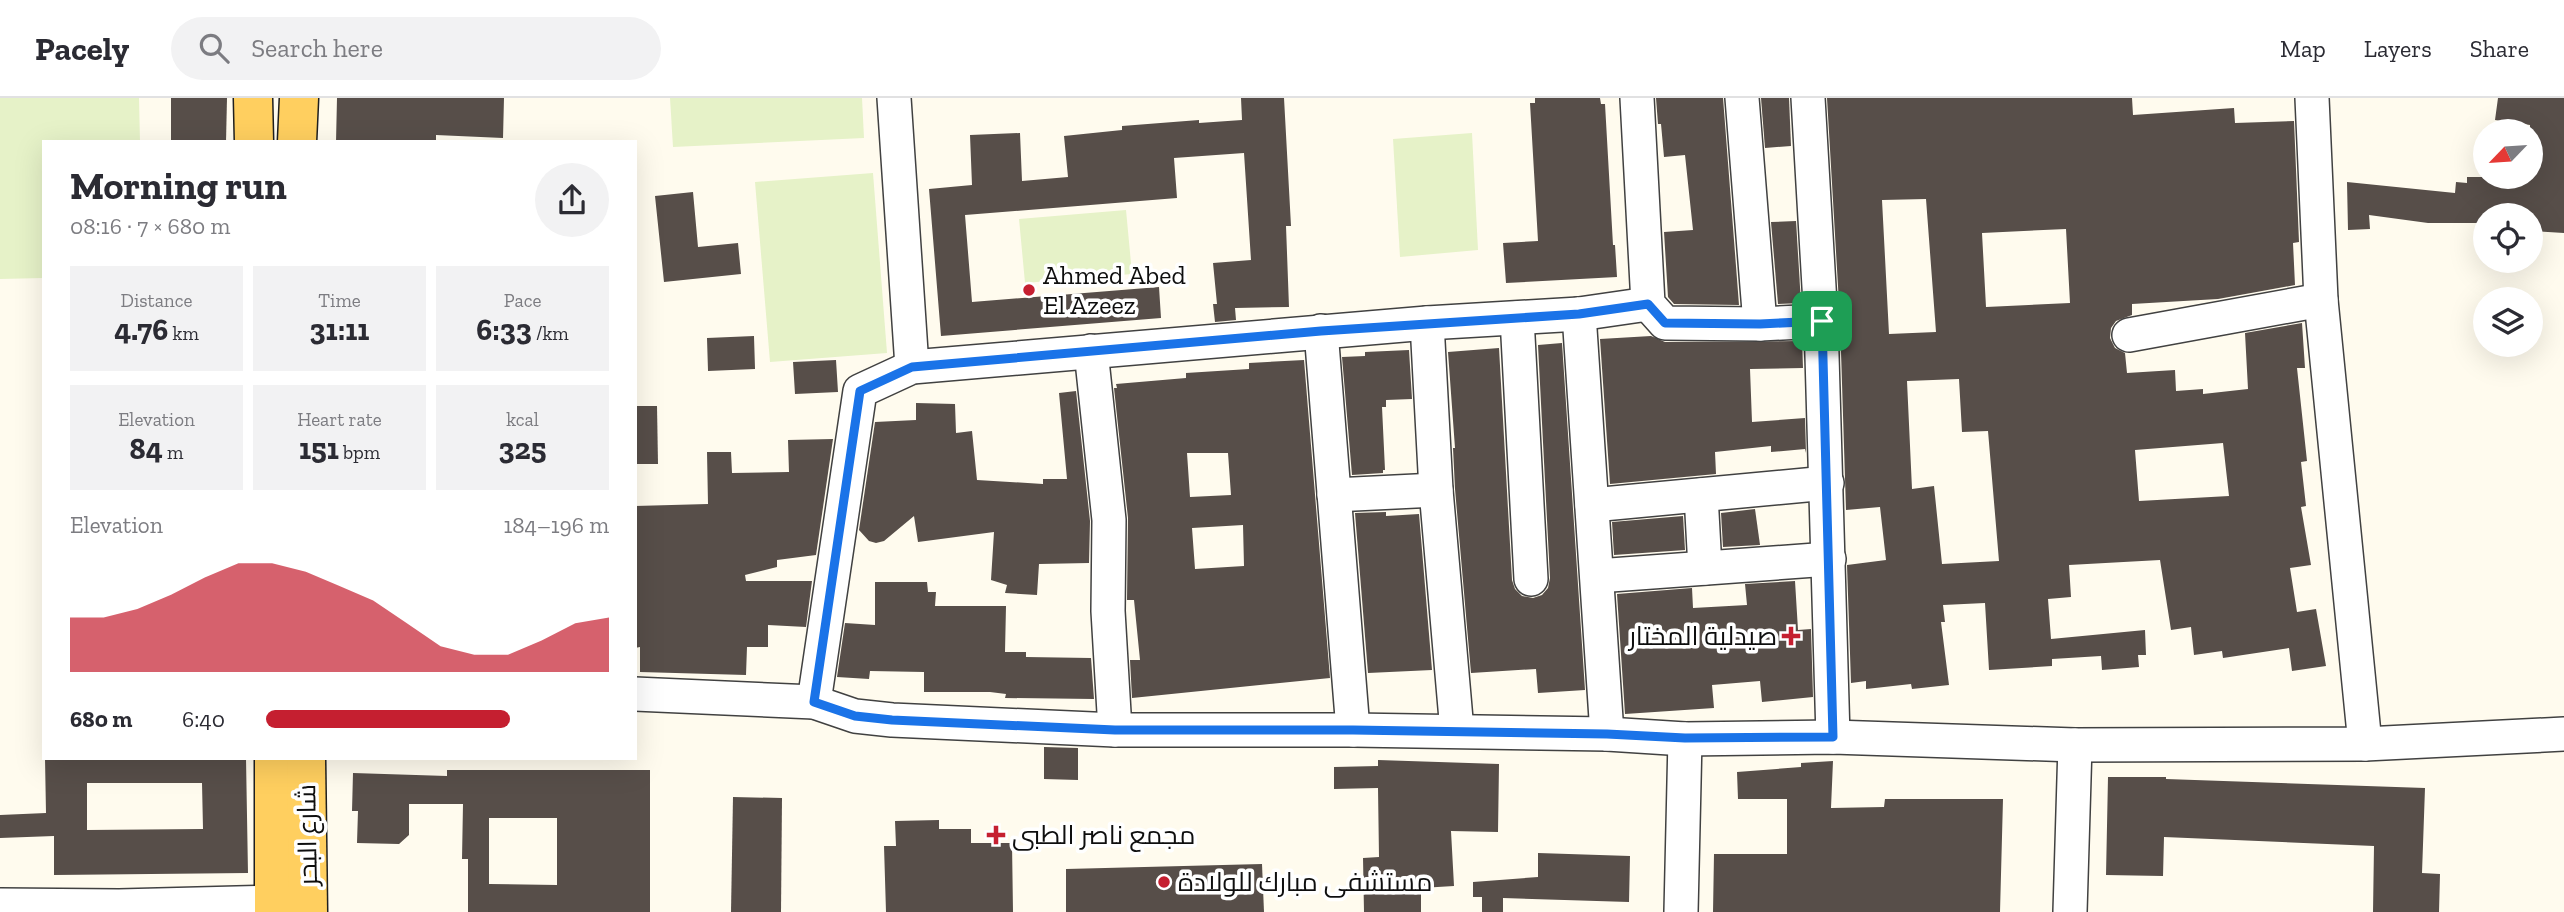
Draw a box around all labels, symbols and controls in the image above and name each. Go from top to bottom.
search box [171,17,661,80]
text: Pacely [35,29,129,68]
icon: search [195,29,233,67]
text: Search here [251,32,383,64]
text: Map [2280,34,2326,63]
text: Layers [2364,34,2432,63]
text: Share [2470,34,2529,63]
north arrow [2473,119,2543,189]
map controls [2473,119,2543,357]
text: Morning run [70,163,287,209]
button: share [535,163,609,237]
button: locate [2473,203,2543,273]
text: 08:16 · 7 × 680 m [70,212,230,240]
place label: Ahmed Abed El Azeez [1043,259,1186,321]
marker: Ahmed Abed El Azeez [1021,282,1037,298]
button: layers [2473,287,2543,357]
text: Distance [121,289,192,312]
text: Time [318,289,361,312]
text: Pace [504,289,541,312]
pin [1792,291,1852,351]
icon: arrive [1803,302,1841,340]
text: 4.76 [114,312,168,348]
text: 31:11 [310,312,369,348]
text: 6:33 [476,312,532,348]
text: km [168,322,199,345]
text: /km [532,322,569,345]
text: Elevation [118,408,195,431]
text: Heart rate [297,408,382,431]
text: kcal [506,408,539,431]
text: 84 [130,431,163,467]
text: 151 [299,431,339,467]
text: 325 [499,431,546,467]
text: m [163,441,184,464]
text: bpm [339,441,380,464]
text: Elevation [70,511,163,539]
text: 184–196 m [503,511,609,539]
place label: صيدلية المختار [1627,620,1777,652]
marker: صيدلية المختار [1783,628,1799,644]
text: 680 m [70,705,132,733]
text: 6:40 [182,705,225,733]
street label: شارع البحر [290,784,325,888]
place label: مجمع ناصر الطبى [1012,819,1195,852]
marker: مجمع ناصر الطبى [986,825,1006,845]
place label: مستشفى مبارك للولادة [1178,866,1432,898]
marker: مستشفى مبارك للولادة [1156,874,1172,890]

